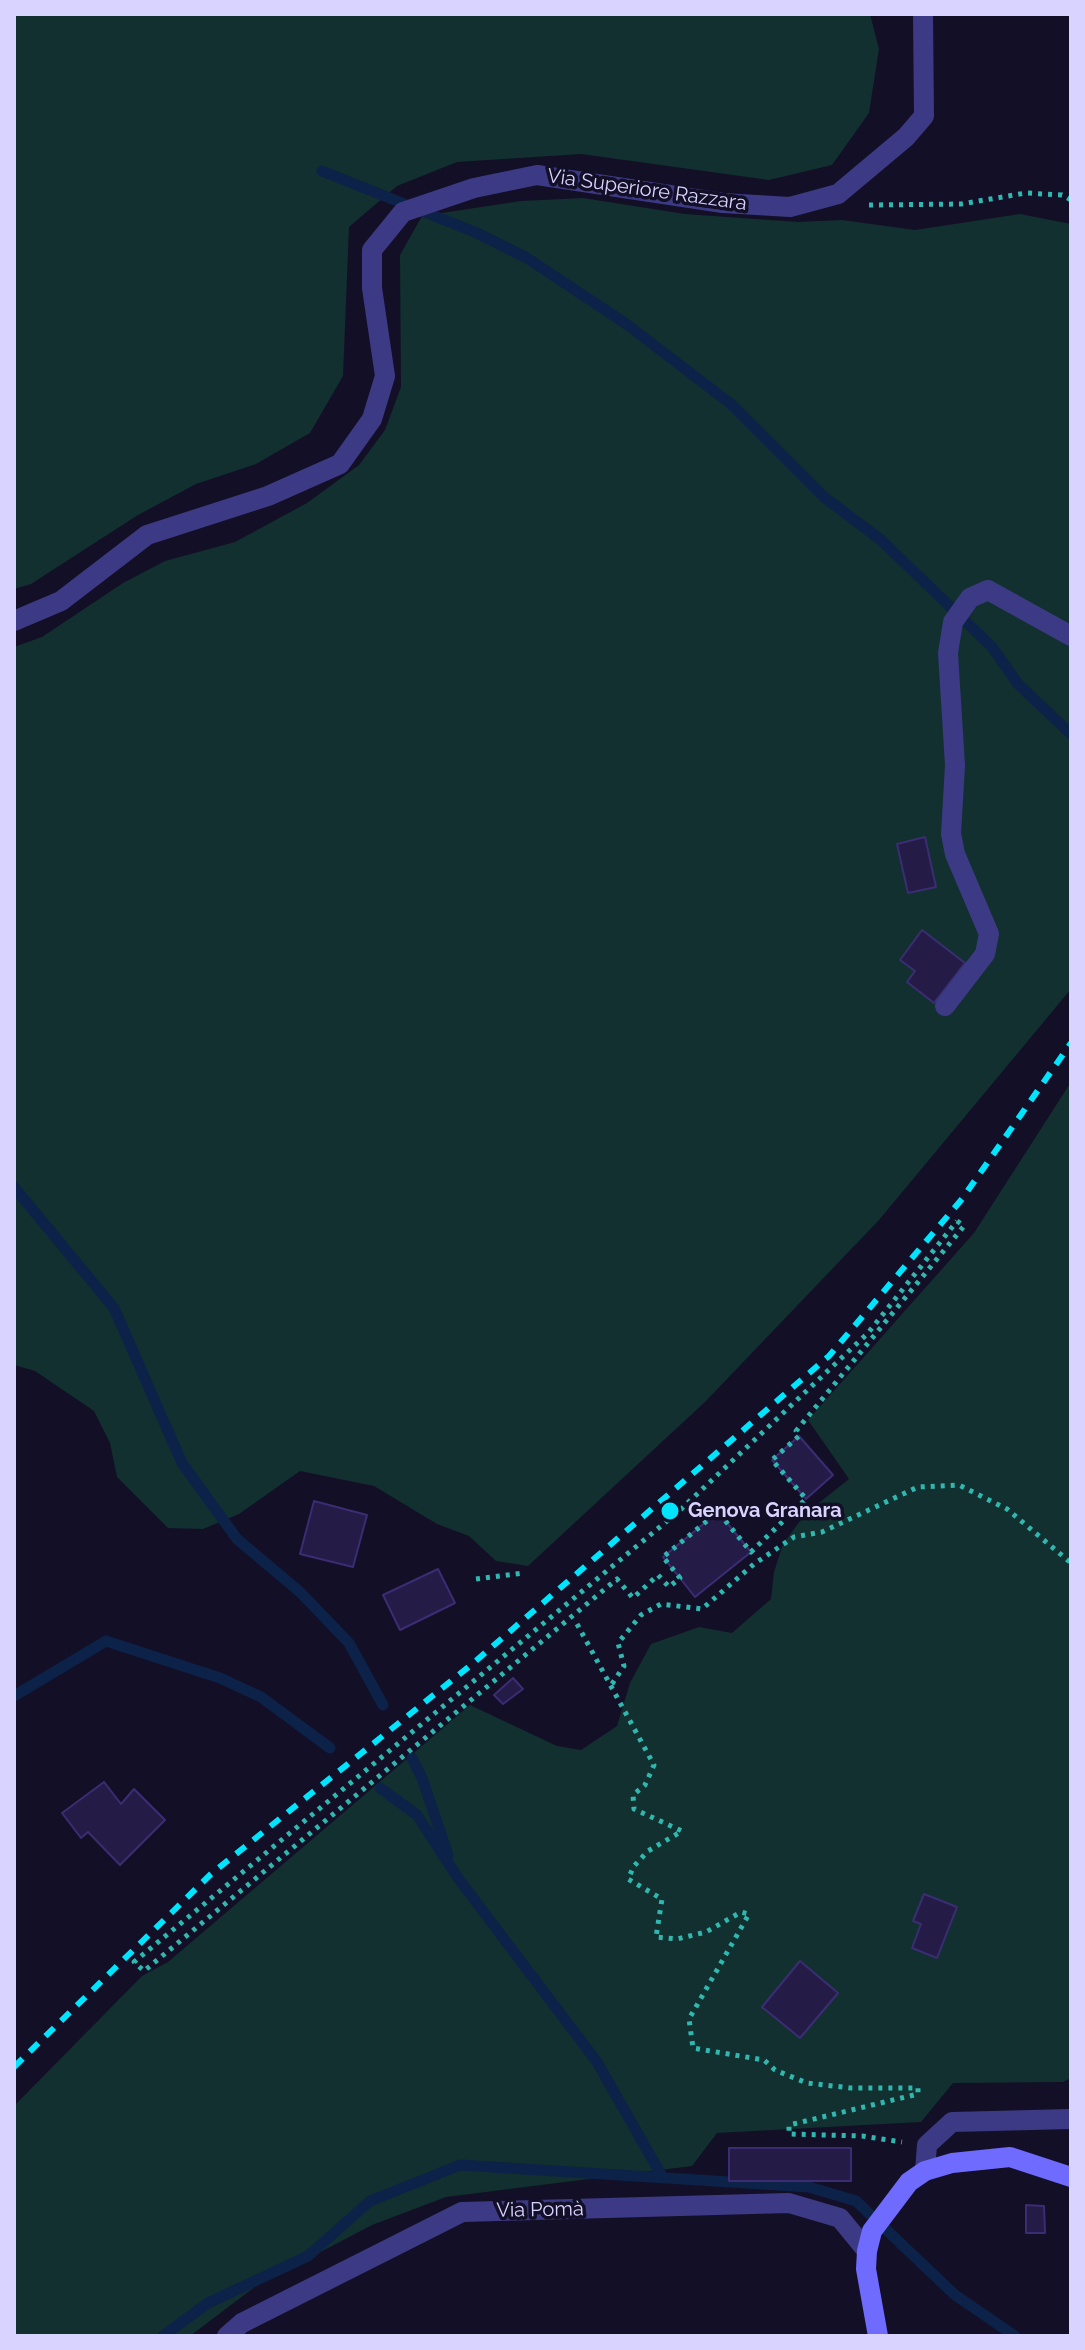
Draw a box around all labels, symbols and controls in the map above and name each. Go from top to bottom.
street label: Via Superiore Razzara [546,164,748,216]
place label: Genova Granara [688,1499,842,1523]
marker: Genova Granara [659,1500,681,1522]
street label: Via Pomà [496,2197,584,2223]

